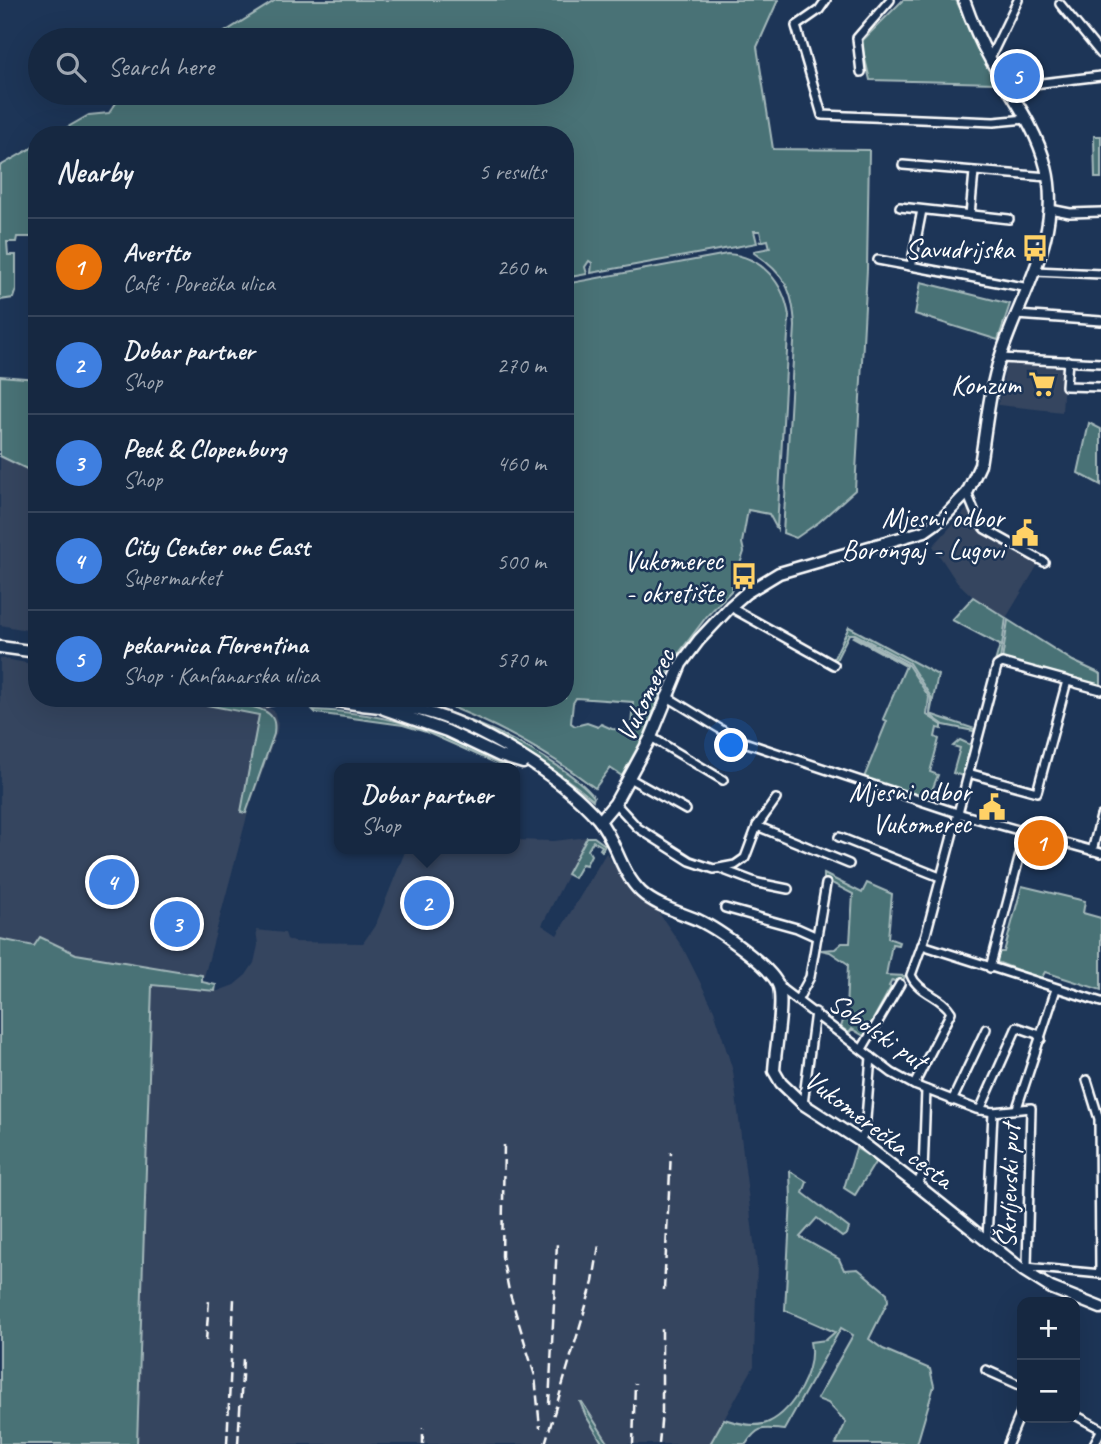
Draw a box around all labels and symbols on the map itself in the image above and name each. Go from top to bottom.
pin: 5 [994,50,1040,102]
place label: Savudrijska [905,231,1016,266]
bus stop icon: Savudrijska [1020,233,1050,263]
place label: Konzum [951,367,1022,402]
supermarket icon: Konzum [1027,369,1057,399]
place label: Mjesni odbor Borongaj - Lugovi [842,500,1008,567]
public building icon: Mjesni odbor Borongaj - Lugovi [1010,518,1040,548]
place label: Vukomerec - okretište [624,543,725,610]
bus stop icon: Vukomerec - okretište [729,561,759,591]
street label: Vukomerec [608,641,683,747]
your location [714,728,748,762]
place label: Mjesni odbor Vukomerec [849,774,973,841]
public building icon: Mjesni odbor Vukomerec [977,792,1007,822]
pin: 1 [1018,817,1064,869]
pin: 4 [89,856,135,908]
pin: 2 [404,877,450,929]
pin: 3 [154,898,200,950]
street label: Sobolski put [822,985,937,1080]
street label: Vukomerečka cesta [798,1062,962,1198]
street label: Škrljevski put [988,1119,1028,1249]

